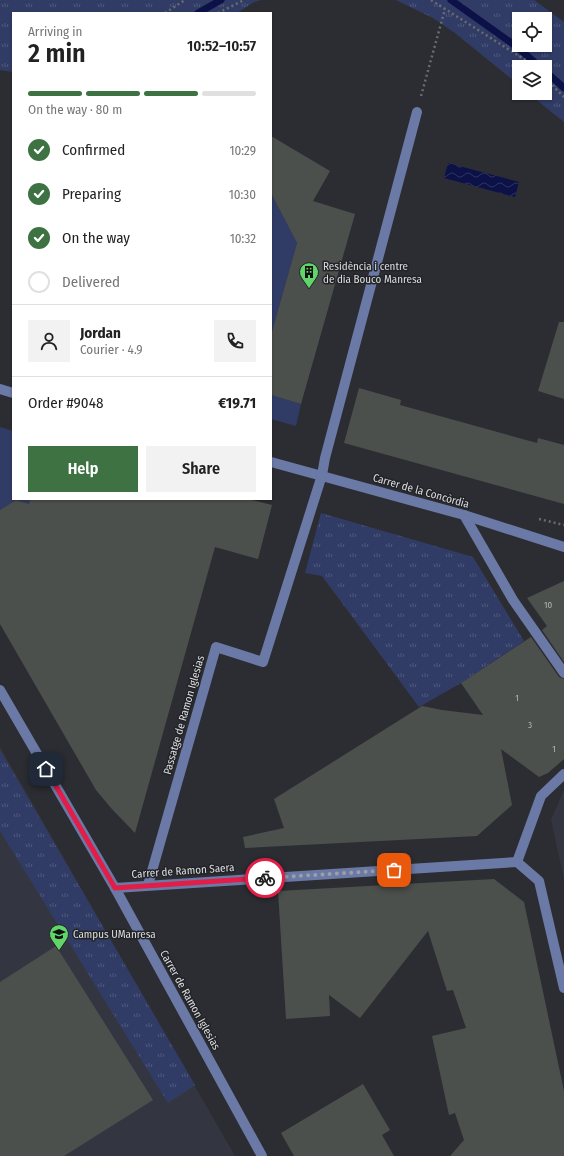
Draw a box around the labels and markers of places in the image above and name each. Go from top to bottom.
place label: Residència i centre de dia Bouco Manresa [323,260,422,286]
building icon: Residència i centre de dia Bouco Manresa [298,261,320,289]
pin [29,752,63,786]
pin [377,853,411,887]
school or university icon: Campus UManresa [48,923,70,951]
place label: Campus UManresa [73,928,156,941]

